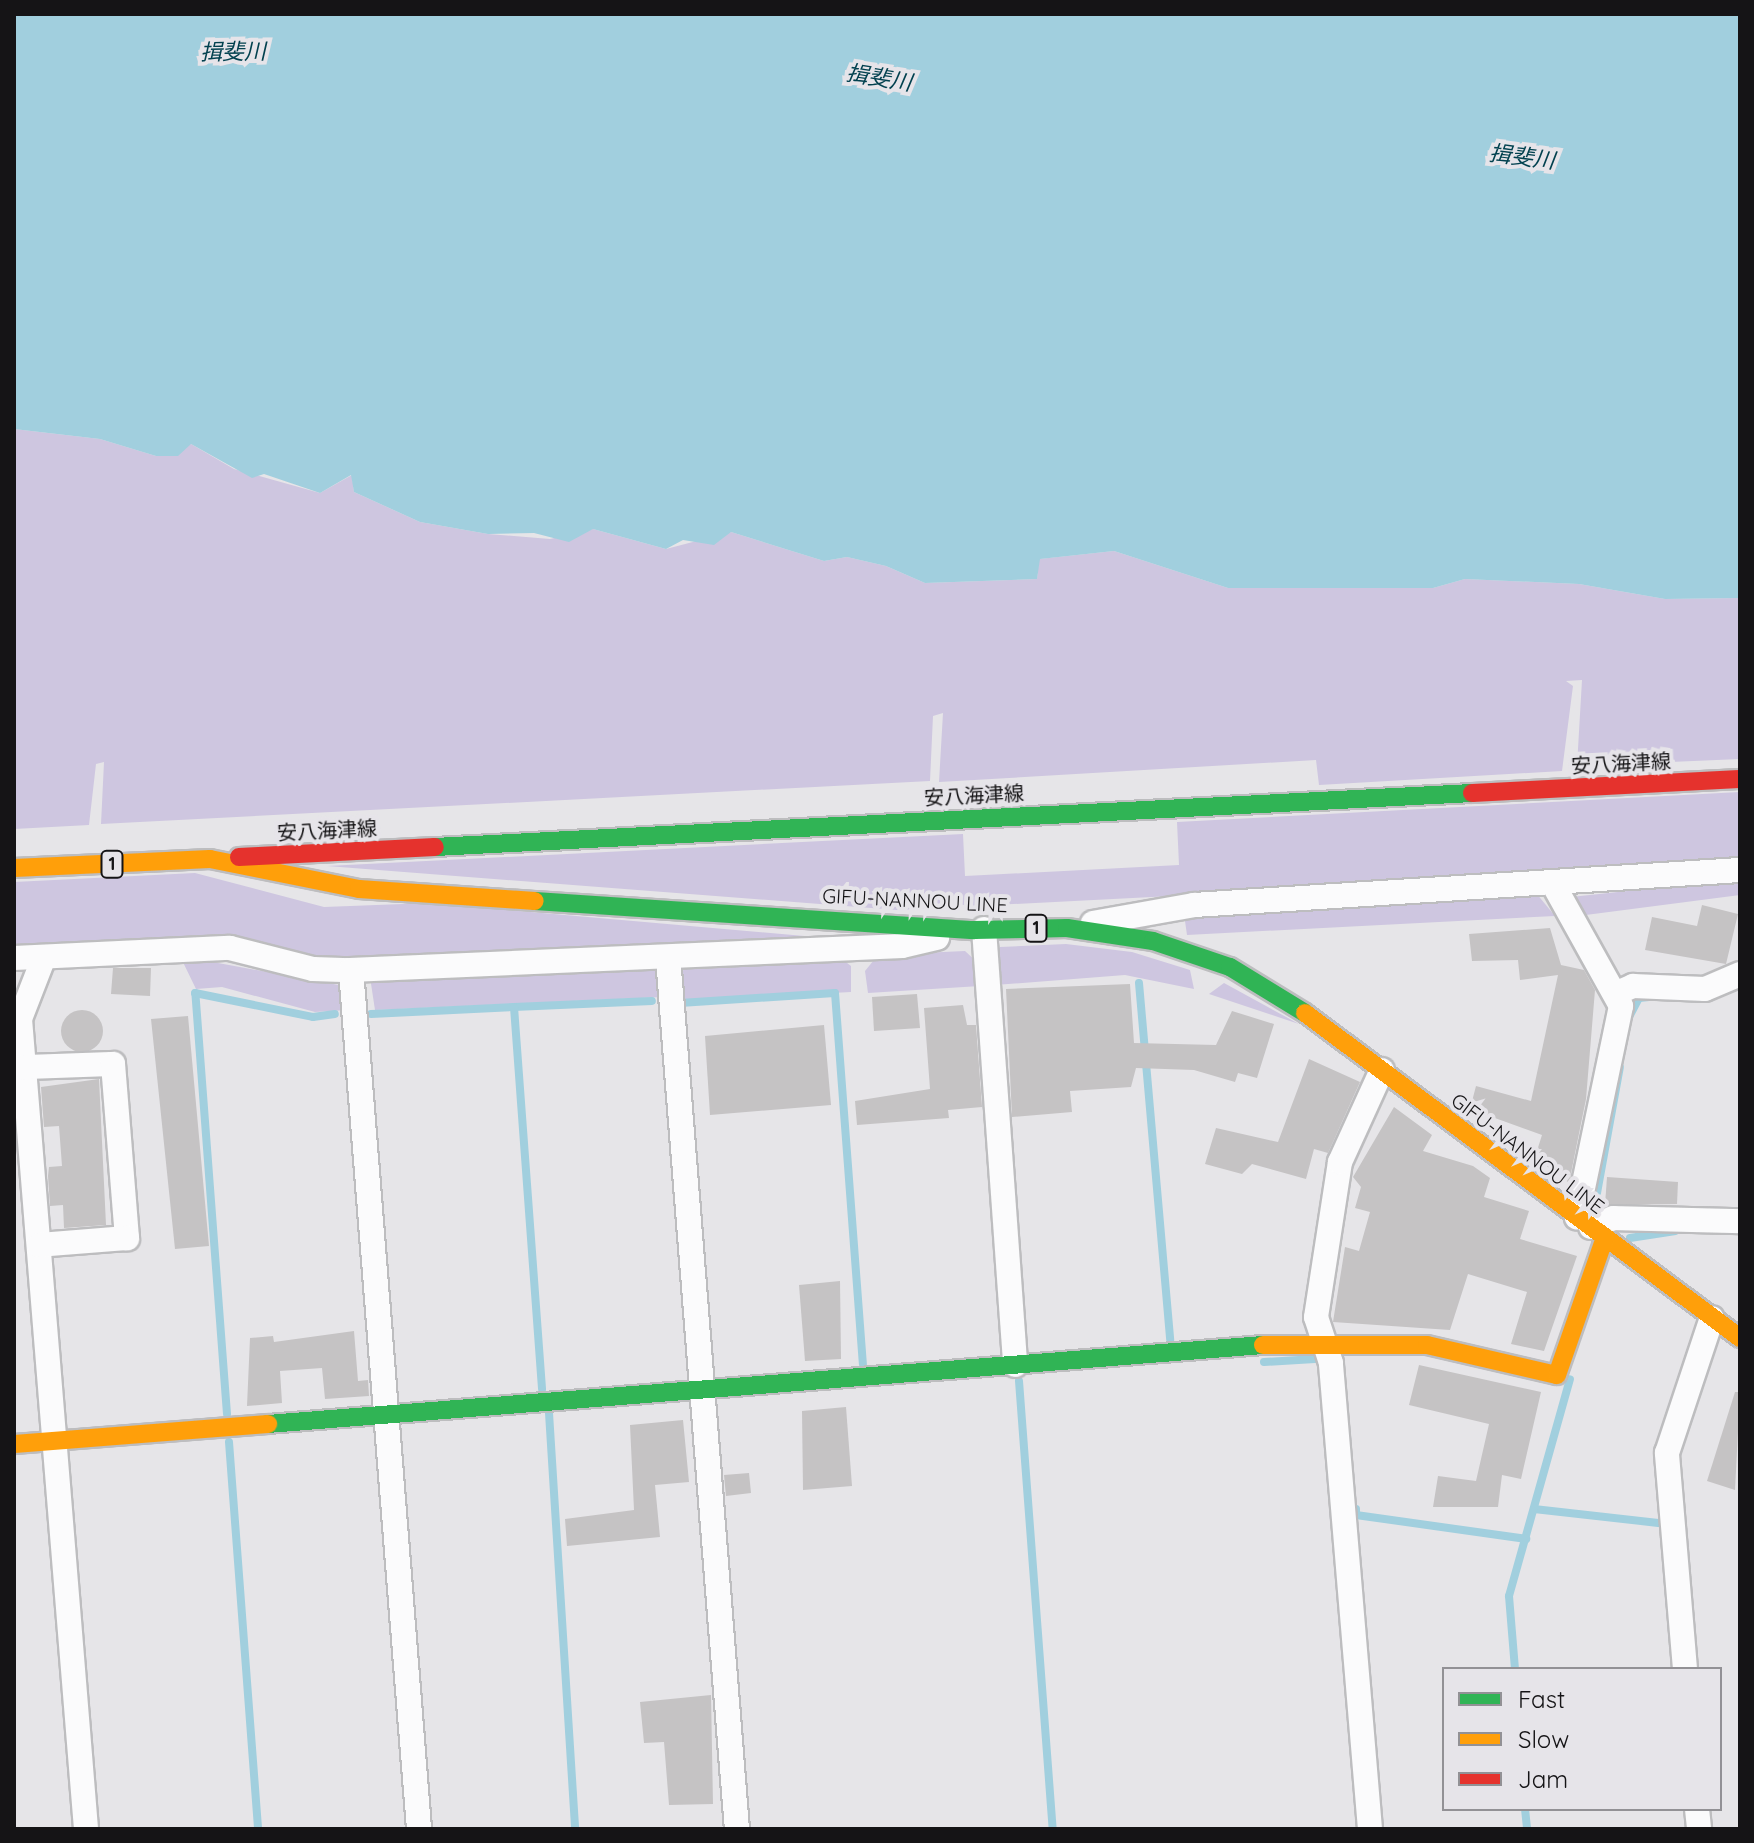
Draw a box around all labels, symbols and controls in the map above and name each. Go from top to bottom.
water label: 揖斐川 [200,38,266,66]
water label: 揖斐川 [844,60,914,96]
water label: 揖斐川 [1488,140,1556,174]
street label: 安八海津線 [1570,748,1672,778]
street label: 安八海津線 [923,780,1025,810]
street label: 安八海津線 [276,815,378,845]
road number: 1 [100,850,124,878]
street label: GIFU-NANNOU LINE [822,883,1008,917]
road number: 1 [1024,914,1048,942]
street label: GIFU-NANNOU LINE [1447,1088,1609,1218]
legend [1442,1667,1722,1811]
text: Fast [1518,1684,1565,1714]
text: Slow [1518,1724,1569,1754]
text: Jam [1518,1764,1568,1794]

